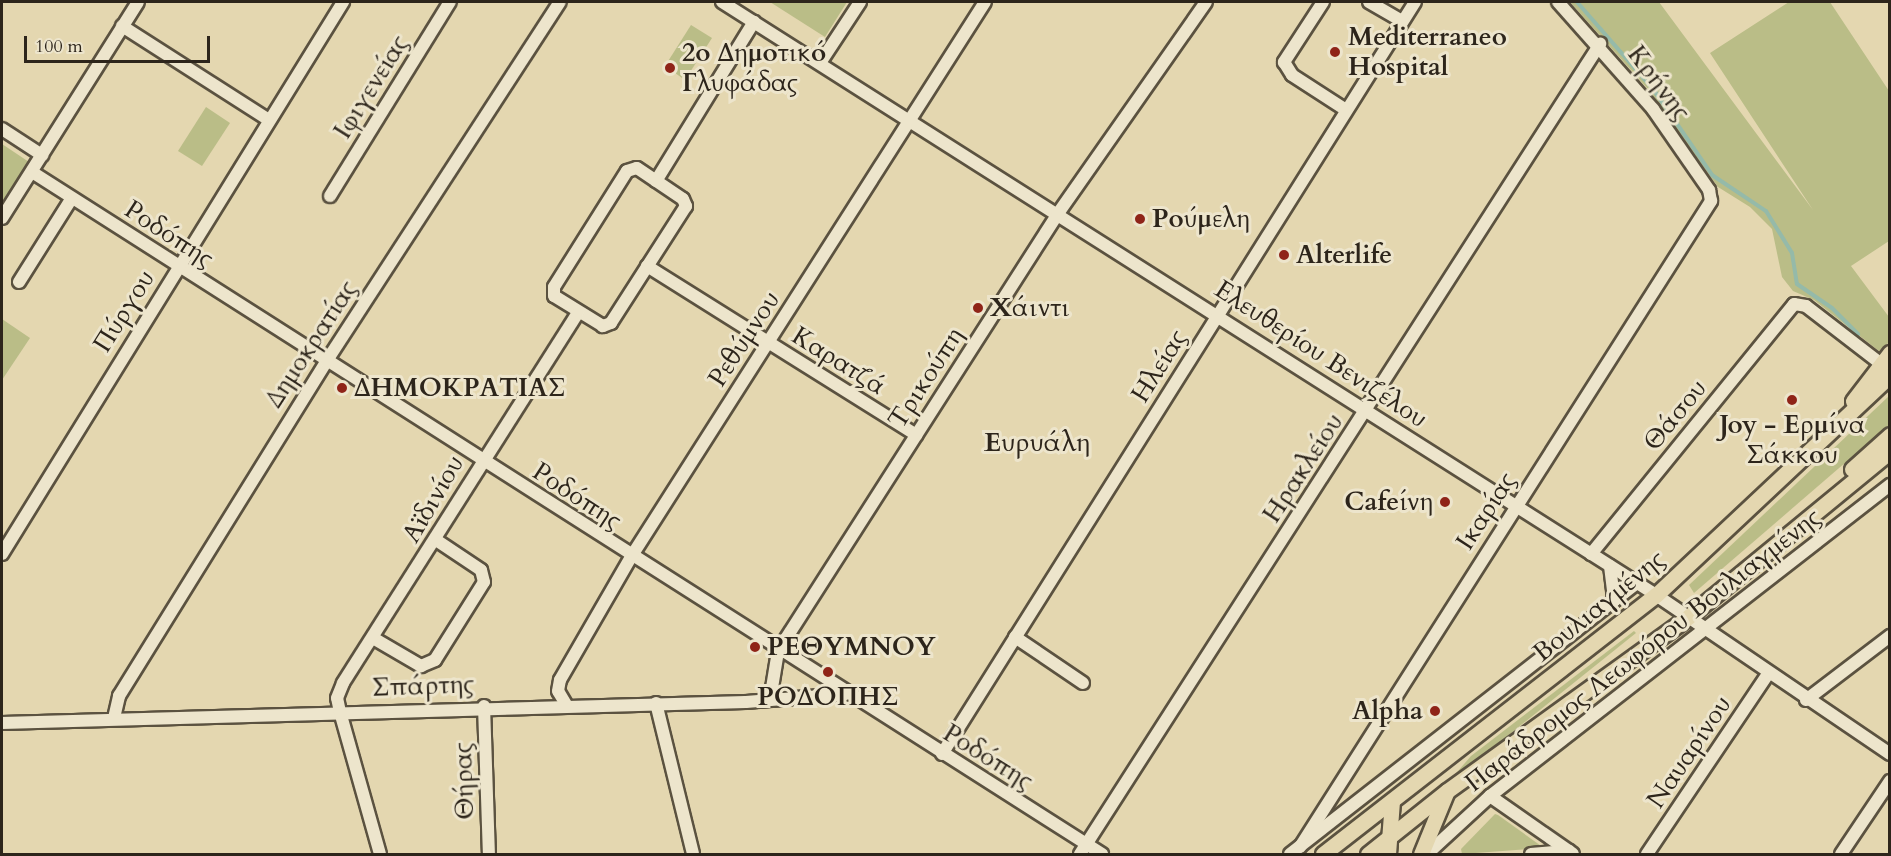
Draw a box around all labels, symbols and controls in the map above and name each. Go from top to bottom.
place label: Mediterraneo Hospital [1348,21,1507,82]
scale bar [27,24,213,62]
street label: Ιφιγενείας [327,29,415,145]
text: 100 m [35,34,83,59]
place label: 2ο Δημοτικό Γλυφάδας [682,37,826,98]
street label: Κρήνης [1621,39,1697,127]
marker: Mediterraneo Hospital [1326,43,1344,61]
marker: 2ο Δημοτικό Γλυφάδας [663,61,677,75]
street label: Ροδόπης [119,194,219,274]
place label: Ρούμελη [1152,203,1250,235]
marker: Ρούμελη [1133,212,1147,226]
place label: Alterlife [1296,239,1392,271]
marker: Alterlife [1277,248,1291,262]
street label: Πύργου [87,264,161,358]
street label: Ελευθερίου Βενιζέλου [1209,274,1433,434]
street label: Δημοκρατίας [258,275,364,413]
street label: Ρεθύμνου [702,285,786,393]
place label: Χάιντι [990,292,1069,324]
marker: Χάιντι [971,301,985,315]
street label: Καρατζά [786,320,892,402]
street label: Τρικούπη [882,322,970,434]
street label: Ηλείας [1125,324,1193,408]
place label: ΔΗΜΟΚΡΑΤΙΑΣ [354,372,565,404]
street label: Θάσου [1637,373,1713,457]
marker: ΔΗΜΟΚΡΑΤΙΑΣ [335,381,349,395]
marker: Joy - Ερμίνα Σάκκου [1785,393,1799,407]
street label: Ηρακλείου [1256,407,1350,529]
place label: Joy - Ερμίνα Σάκκου [1719,409,1865,470]
district label: Ευρυάλη [984,427,1090,459]
street label: Αϊδινίου [396,450,470,548]
street label: Ροδόπης [527,456,627,536]
street label: Ικαρίας [1449,466,1523,556]
place label: Cafeίνη [1344,486,1433,518]
marker: Cafeίνη [1438,495,1452,509]
street label: Παράδρομος Λεωφόρου Βουλιαγμένης [1459,501,1827,799]
street label: Βουλιαγμένης [1527,543,1671,669]
place label: ΡΕΘΥΜΝΟΥ [767,631,936,663]
marker: ΡΕΘΥΜΝΟΥ [748,640,762,654]
marker: ΡΟΔΟΠΗΣ [821,665,835,679]
street label: Σπάρτης [371,669,475,703]
place label: ΡΟΔΟΠΗΣ [757,681,899,713]
street label: Ναυαρίνου [1640,690,1738,814]
place label: Alpha [1352,695,1423,727]
marker: Alpha [1428,704,1442,718]
street label: Ροδόπης [937,717,1039,797]
street label: Θήρας [447,742,481,820]

